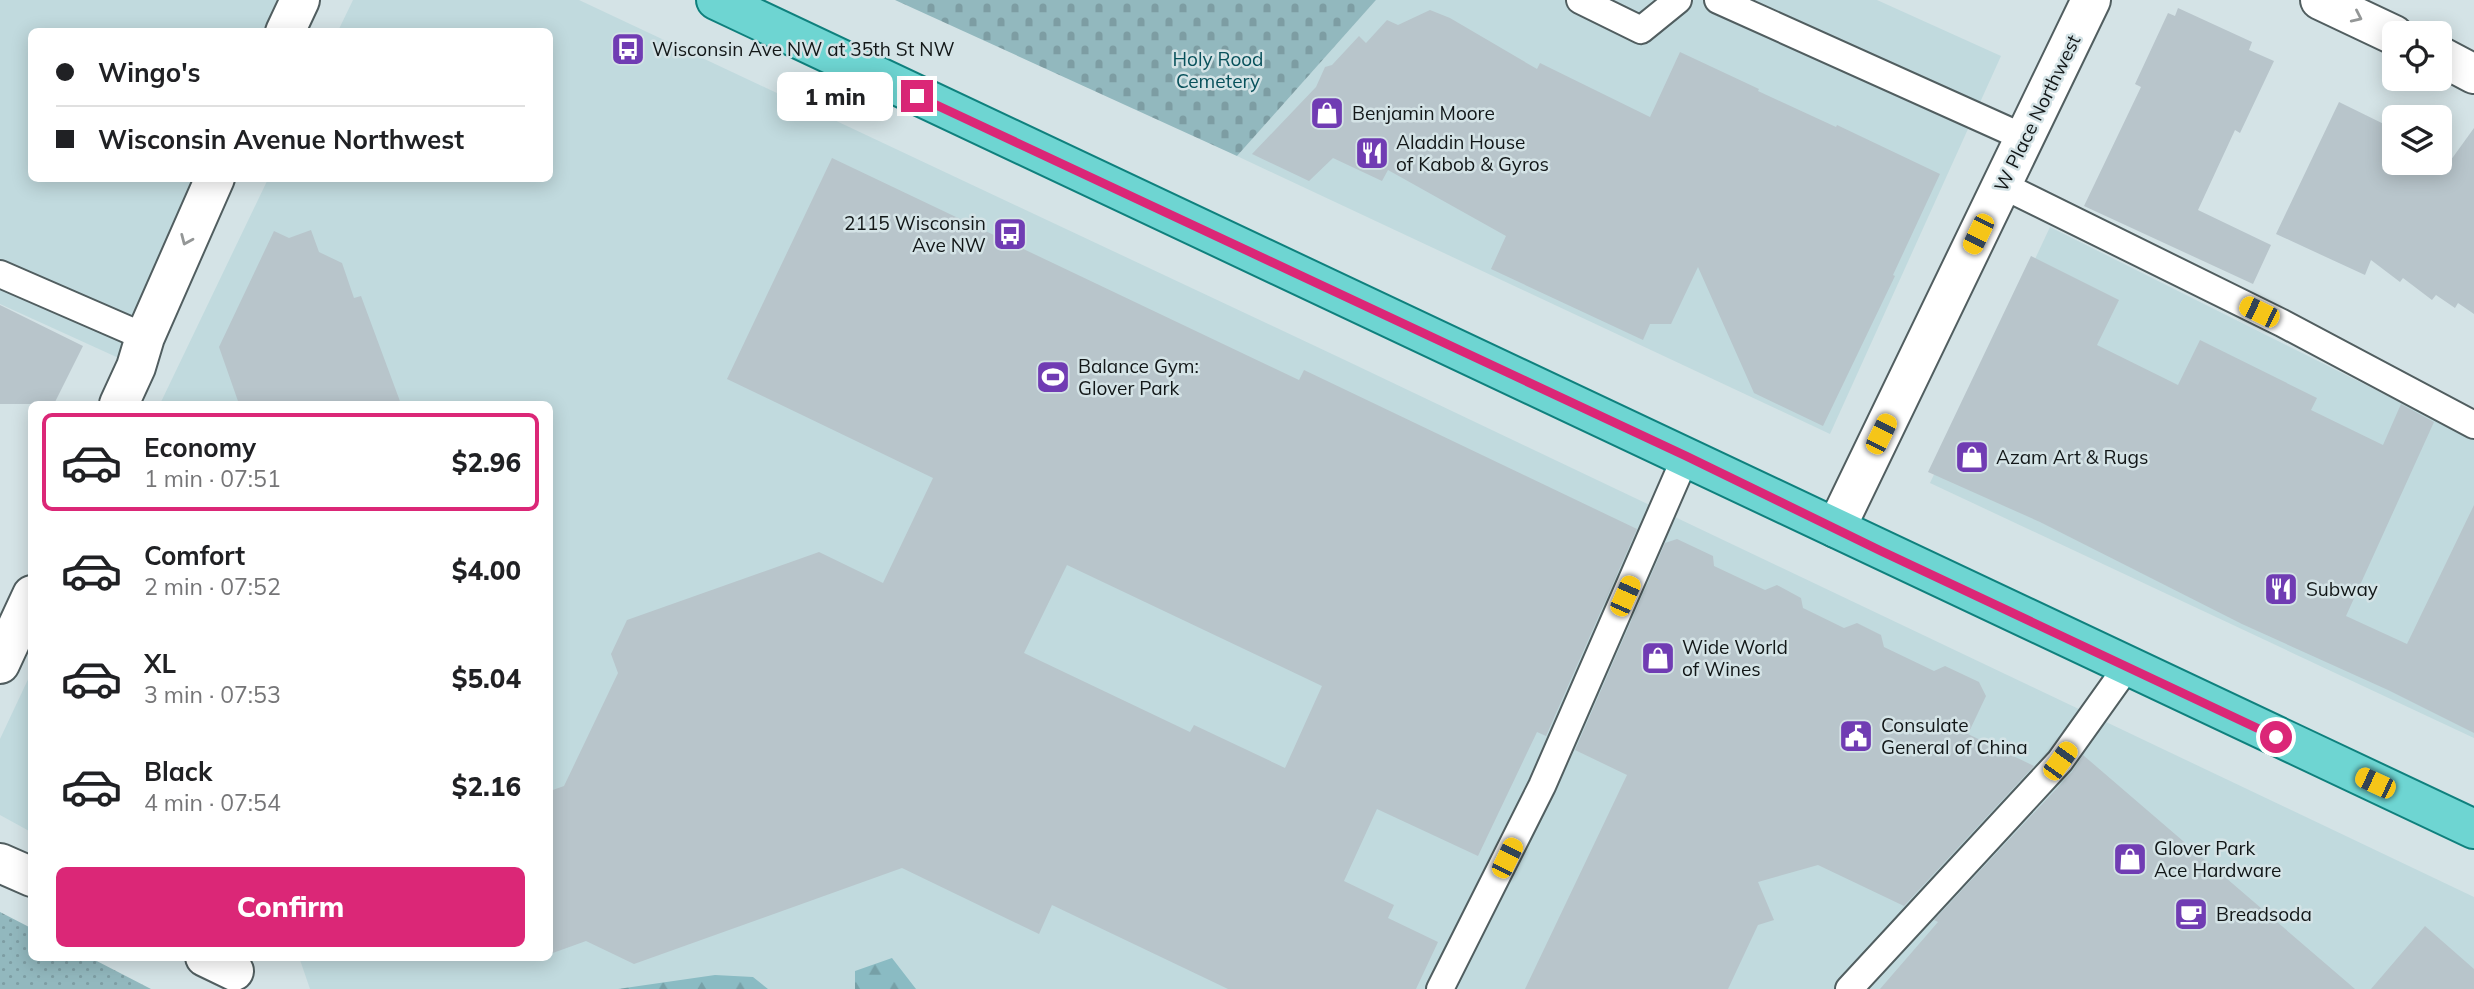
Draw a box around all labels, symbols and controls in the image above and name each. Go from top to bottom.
one-way arrow [2350,9,2362,23]
map controls [2382,21,2452,175]
button: locate [2382,21,2452,91]
bus stop icon: Wisconsin Ave NW at 35th St NW [609,30,647,68]
street label: W Place Northwest [1989,30,2086,195]
place label: Wisconsin Ave NW at 35th St NW [652,37,955,61]
park label: Holy Rood Cemetery [1172,47,1264,93]
text: Wingo's [98,56,201,89]
callout: 1 min [777,72,892,120]
route end [901,80,933,112]
text: 1 min [804,82,866,111]
shop icon: Benjamin Moore [1308,94,1346,132]
place label: Benjamin Moore [1352,101,1495,125]
button: layers [2382,105,2452,175]
text: Wisconsin Avenue Northwest [98,123,464,156]
place label: Aladdin House of Kabob & Gyros [1396,130,1549,176]
restaurant icon: Aladdin House of Kabob & Gyros [1353,134,1391,172]
place label: 2115 Wisconsin Ave NW [844,211,986,257]
car [1960,211,1997,257]
bus stop icon: 2115 Wisconsin Ave NW [991,215,1029,253]
one-way arrow [180,233,194,246]
car [2236,293,2283,331]
place label: Balance Gym: Glover Park [1078,354,1199,400]
sports icon: Balance Gym: Glover Park [1034,358,1072,396]
car [1863,411,1900,457]
icon: car [60,431,123,494]
text: Economy [144,431,256,464]
shop icon: Azam Art & Rugs [1953,438,1991,476]
place label: Azam Art & Rugs [1996,445,2148,469]
text: $2.96 [452,446,521,479]
text: 1 min · 07:51 [144,464,281,493]
icon: car [60,539,123,602]
text: Comfort [144,539,245,572]
text: $4.00 [452,554,521,587]
restaurant icon: Subway [2262,570,2300,608]
text: 2 min · 07:52 [144,572,281,601]
car [1607,573,1644,619]
place label: Subway [2306,577,2378,601]
place label: Wide World of Wines [1682,635,1788,681]
shop icon: Wide World of Wines [1639,639,1677,677]
icon: car [60,647,123,710]
text: XL [144,647,176,680]
text: $5.04 [452,662,521,695]
text: 3 min · 07:53 [144,680,281,709]
place label: Consulate General of China [1881,713,2028,759]
public building icon: Consulate General of China [1837,717,1875,755]
route start [2260,721,2292,753]
car [2040,738,2081,784]
icon: car [60,755,123,818]
text: Black [144,755,212,788]
car [2352,765,2399,801]
text: $2.16 [452,770,521,803]
text: 4 min · 07:54 [144,788,281,817]
car [1489,835,1526,881]
place label: Glover Park Ace Hardware [2154,836,2281,882]
shop icon: Glover Park Ace Hardware [2111,840,2149,878]
button: Confirm [56,867,525,947]
cafe icon: Breadsoda [2172,895,2210,933]
place label: Breadsoda [2216,902,2312,926]

